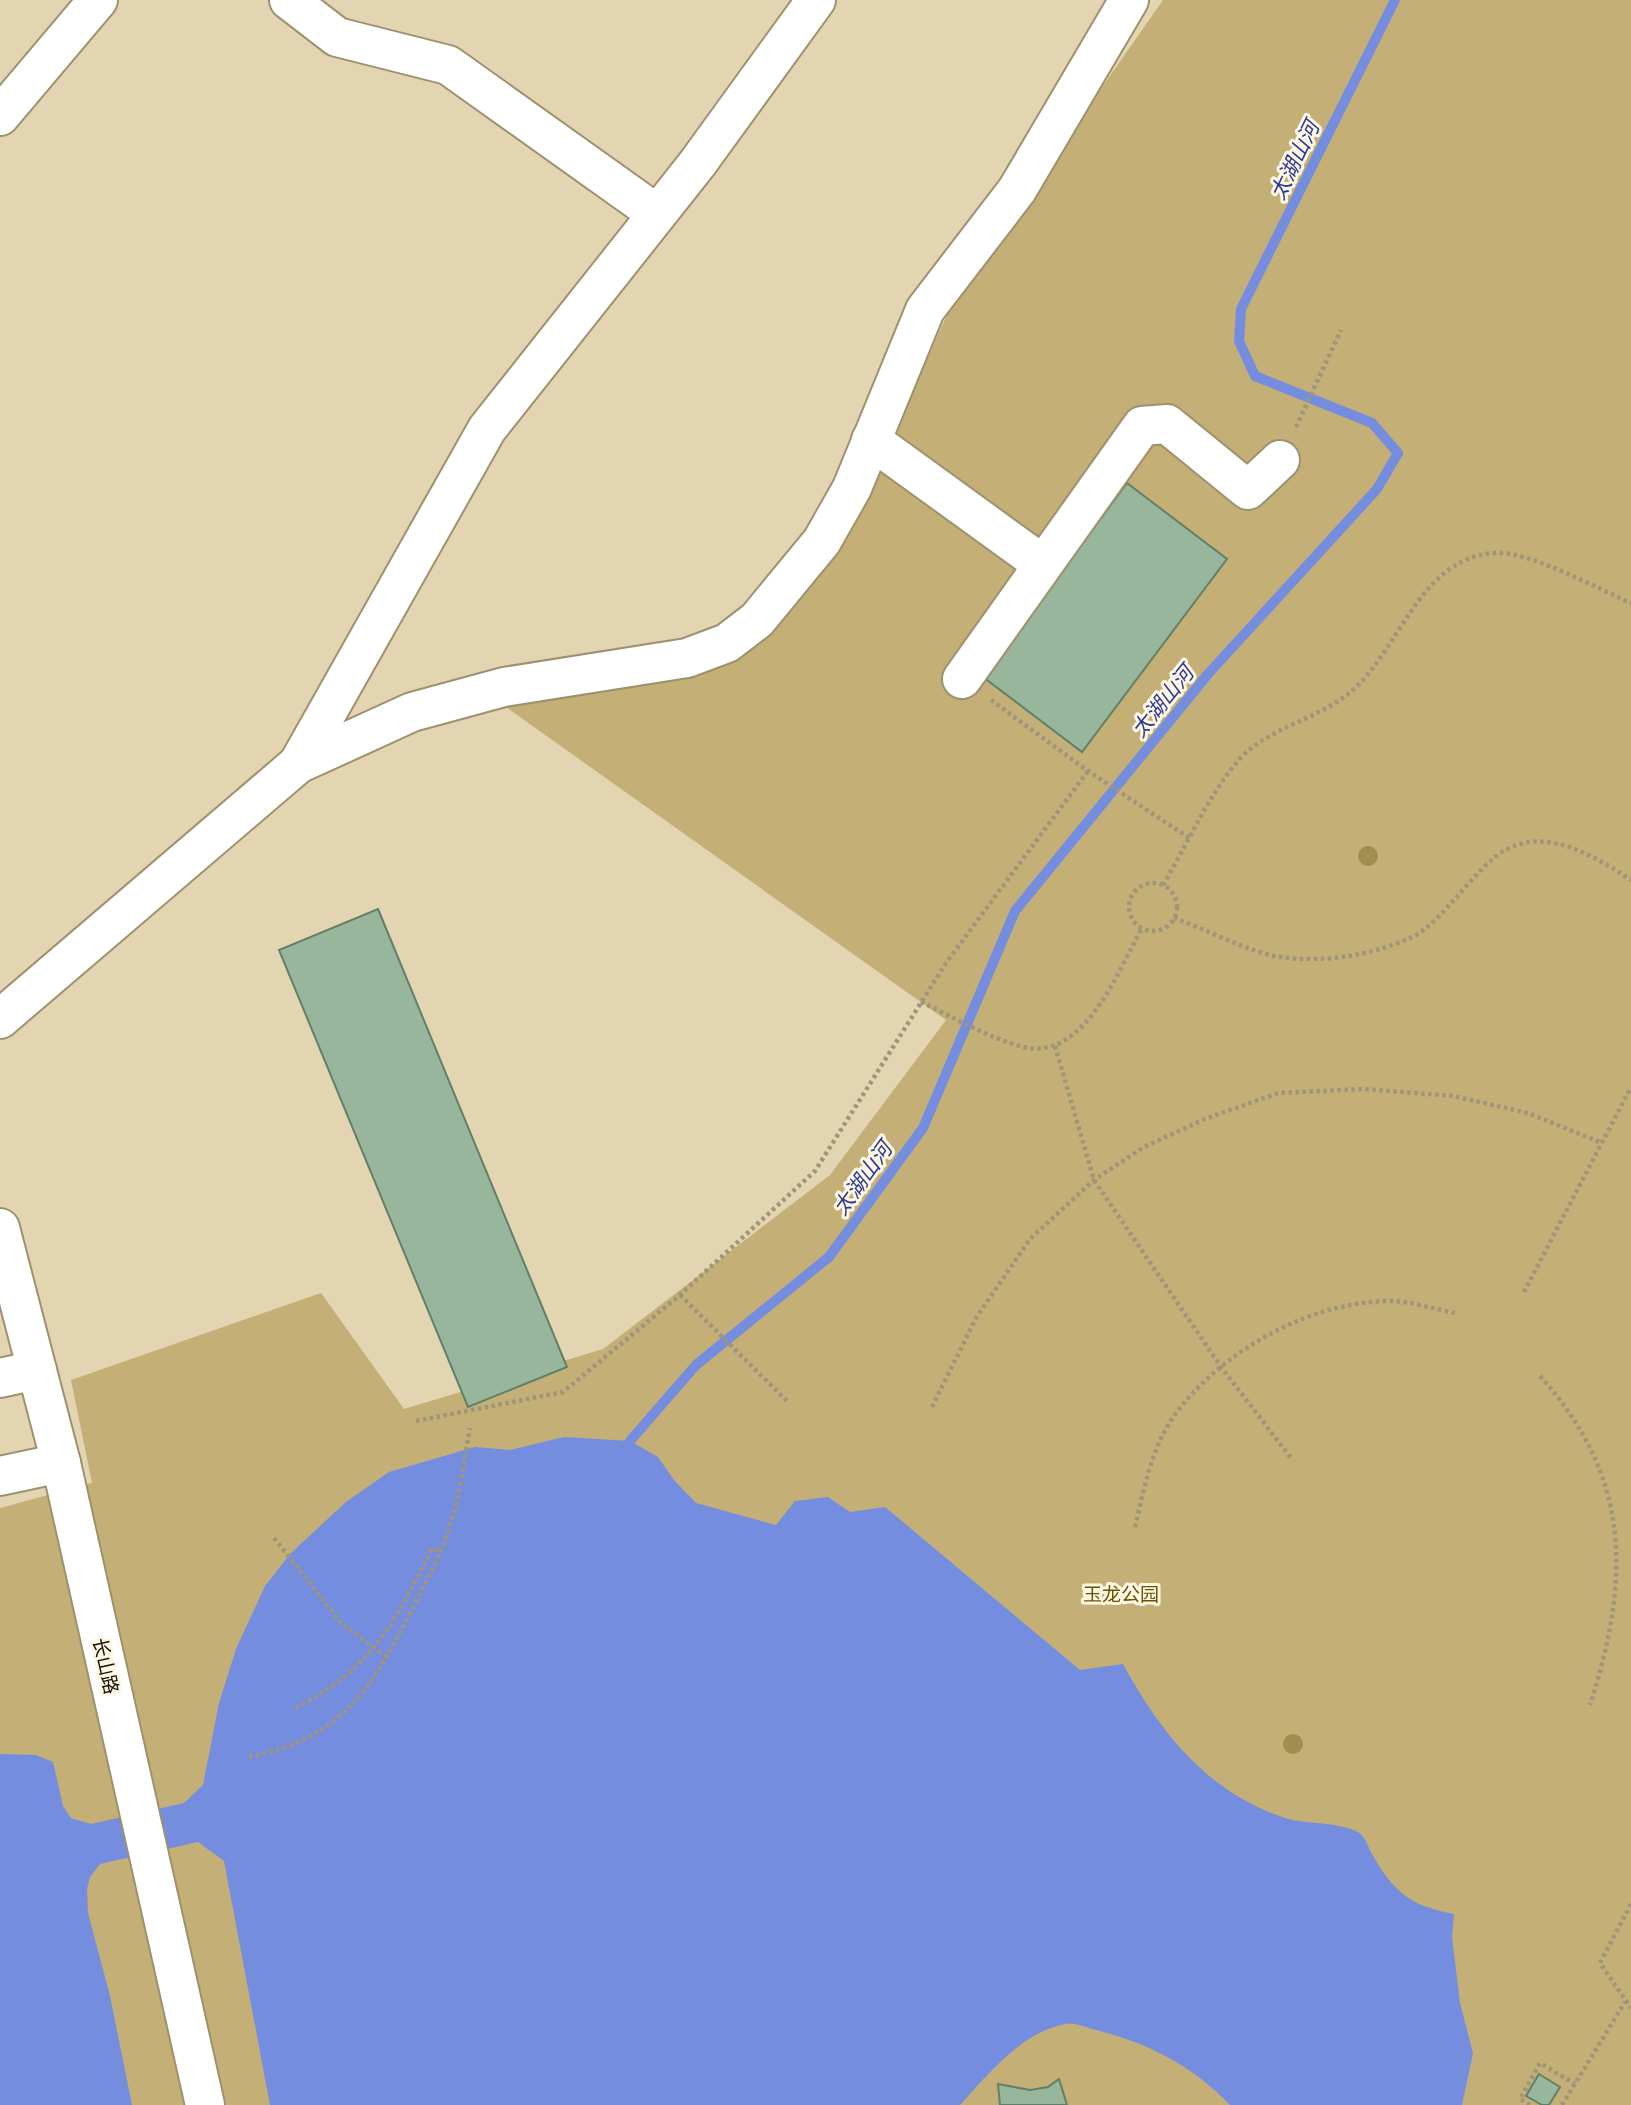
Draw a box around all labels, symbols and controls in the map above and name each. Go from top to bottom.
water label: 太湖山河 [1263,113,1327,204]
water label: 太湖山河 [1125,656,1202,742]
water label: 太湖山河 [826,1133,900,1220]
park label: 玉龙公园 [1083,1581,1159,1607]
street label: 长山路 [87,1635,125,1697]

